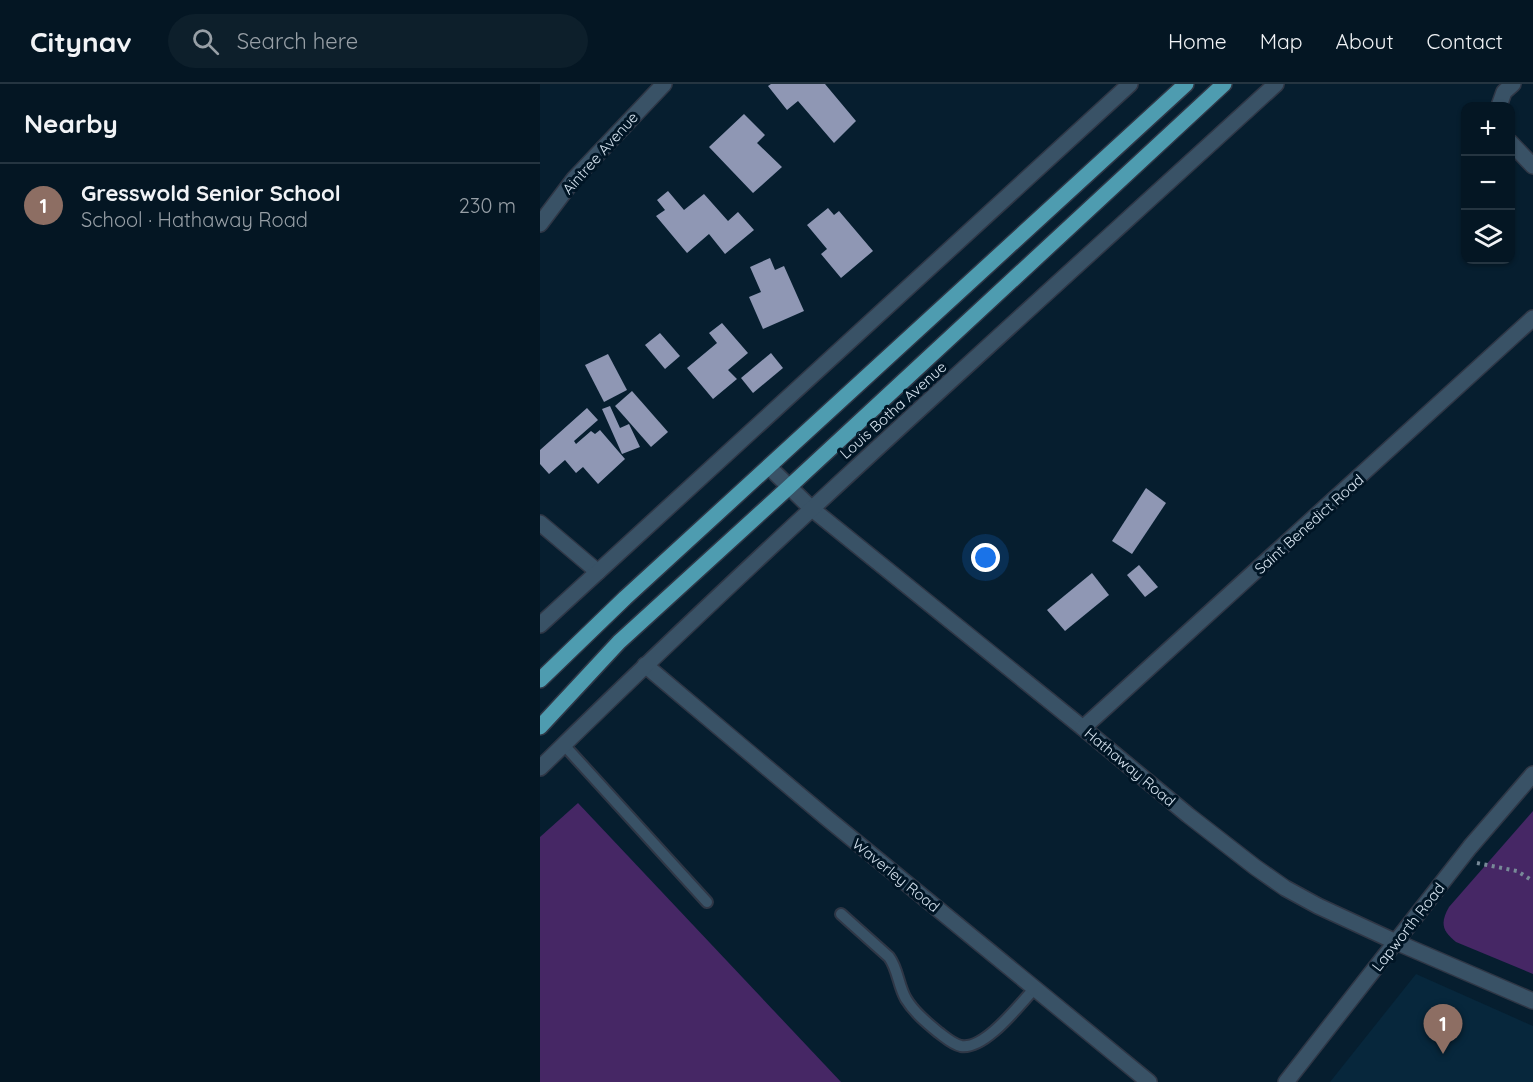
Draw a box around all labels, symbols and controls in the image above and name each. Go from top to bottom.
search box [168,14,588,68]
text: Citynav [30,24,132,59]
icon: search [189,25,222,58]
text: Search here [237,27,358,55]
text: Home [1168,28,1227,54]
text: Map [1260,28,1303,54]
text: About [1336,28,1394,54]
text: Contact [1427,28,1503,54]
map controls [1461,102,1515,264]
button: + [1461,102,1515,156]
text: Nearby [24,107,118,140]
street label: Aintree Avenue [558,108,642,198]
button: − [1461,156,1515,210]
text: Gresswold Senior School [81,179,341,207]
text: 1 [40,193,47,218]
text: 230 m [459,193,516,218]
text: School · Hathaway Road [81,207,308,232]
button: layers [1461,210,1515,264]
street label: Louis Botha Avenue [836,357,950,463]
street label: Saint Benedict Road [1250,470,1368,578]
your location [971,543,1000,572]
street label: Hathaway Road [1081,723,1179,811]
street label: Waverley Road [848,834,944,916]
street label: Lapworth Road [1368,879,1448,975]
pin: 1 [1424,1004,1462,1054]

